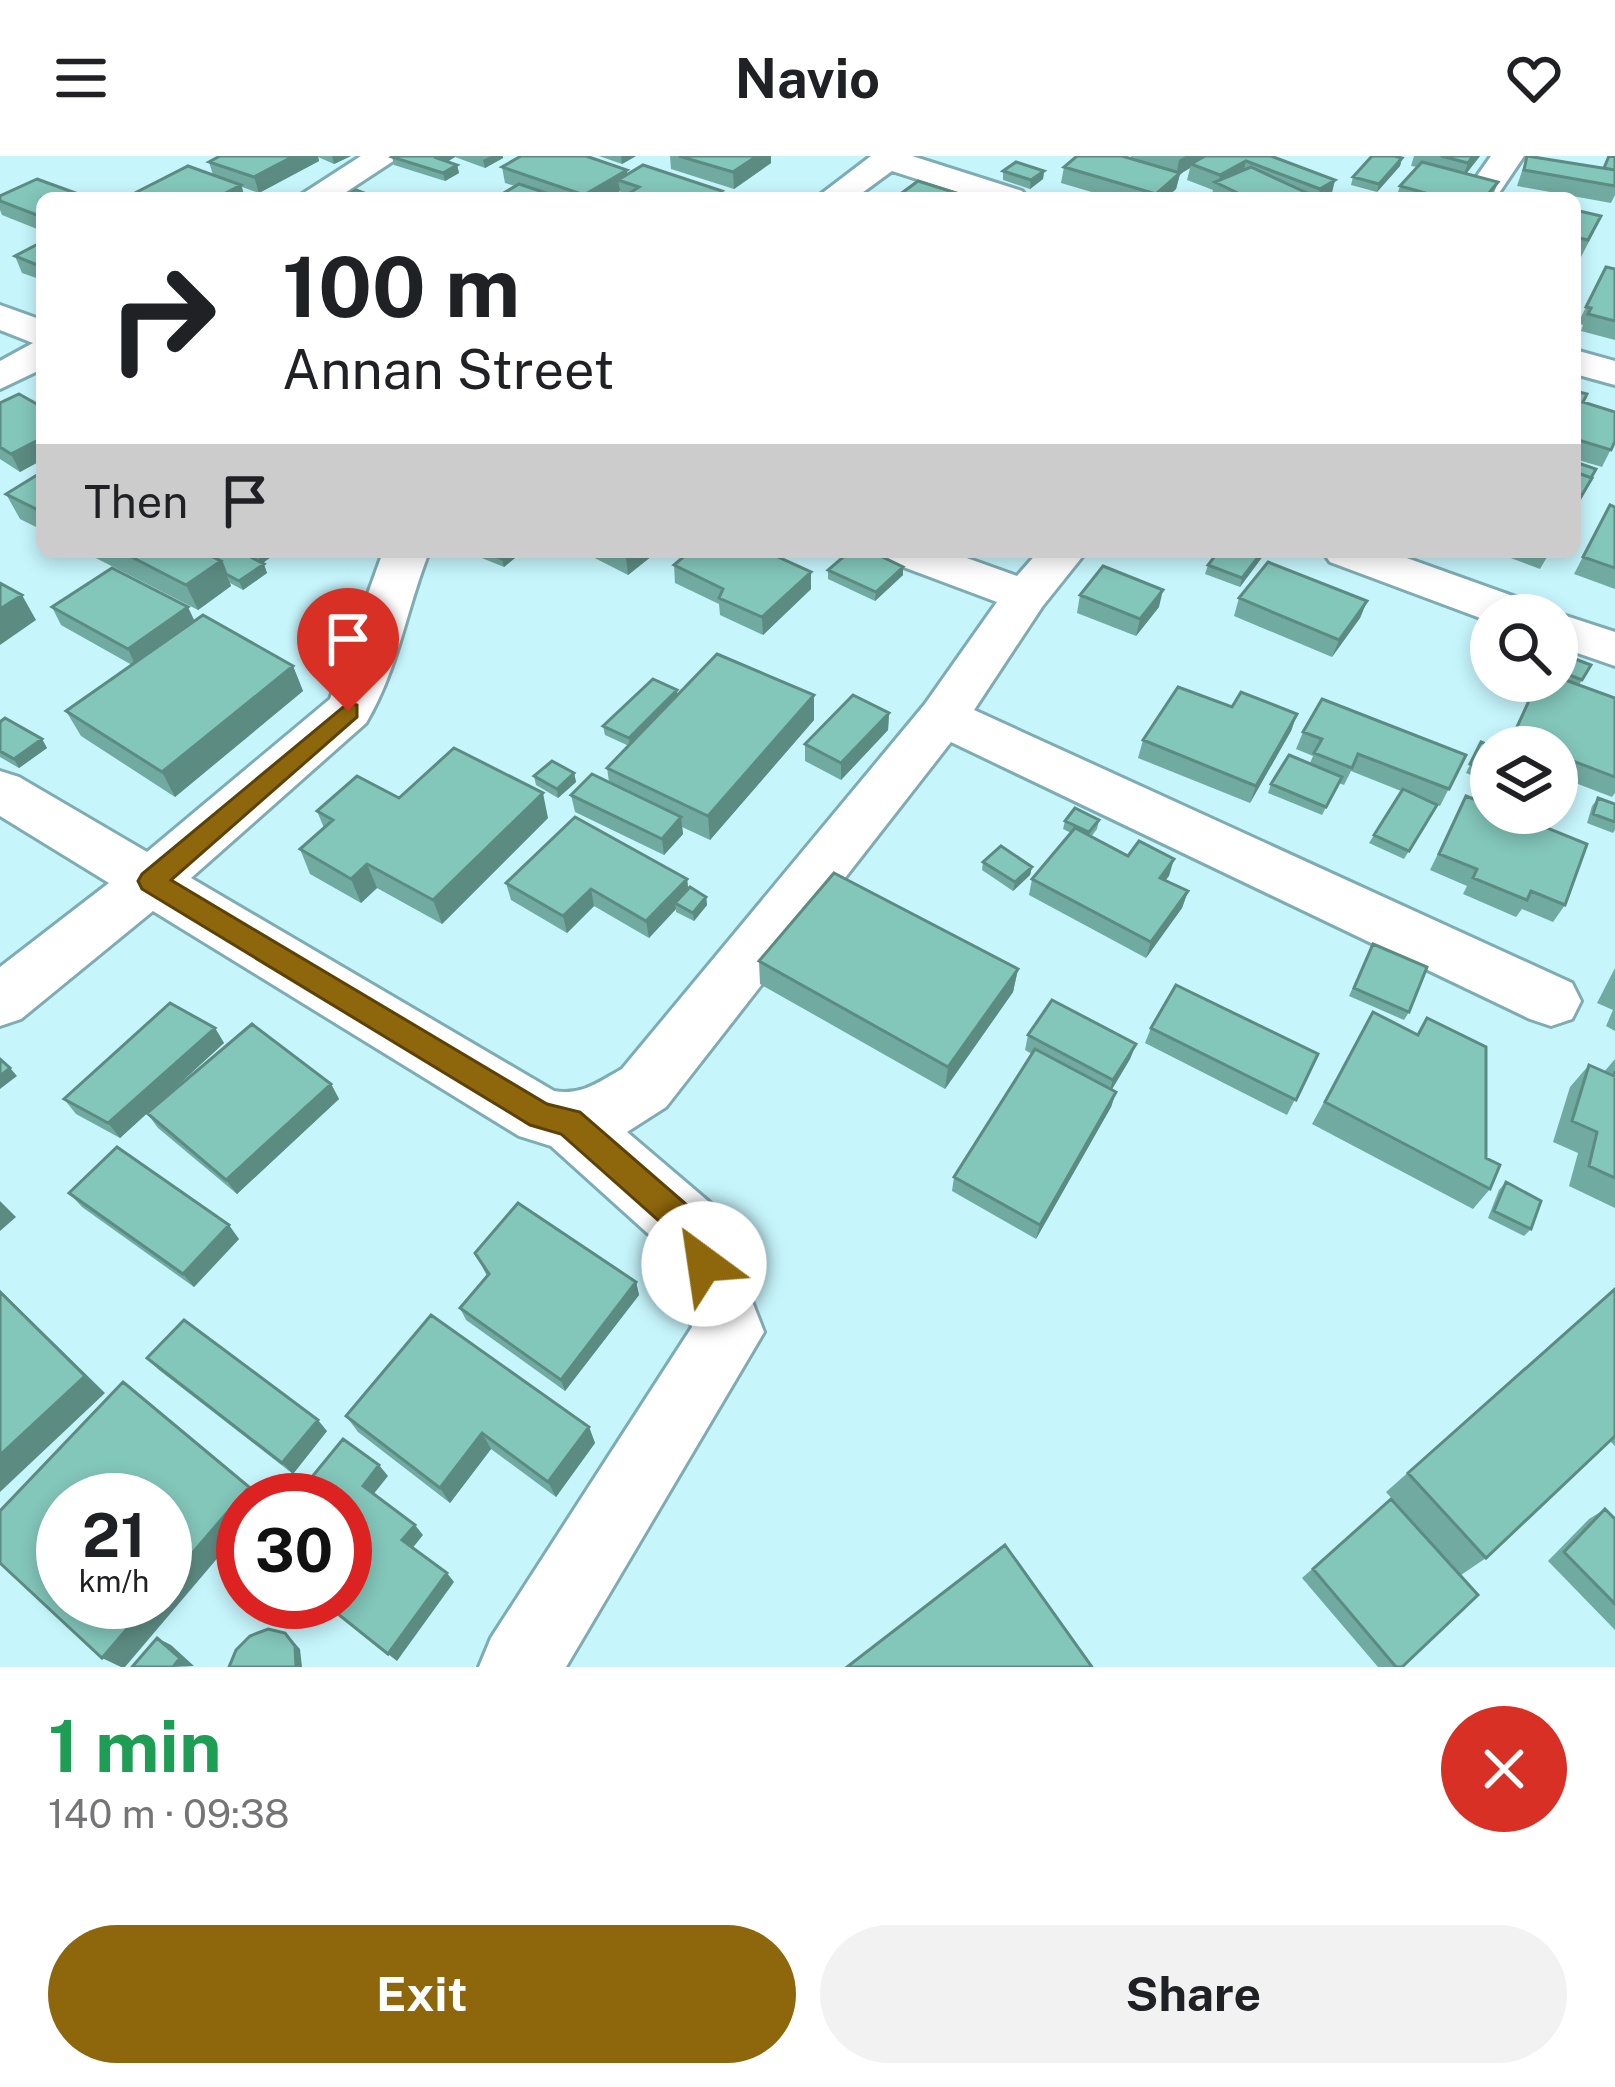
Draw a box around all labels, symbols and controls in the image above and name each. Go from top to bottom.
icon: menu [48,45,114,111]
icon: heart [1501,45,1567,111]
text: Navio [735,47,880,110]
text: 100 m [282,237,520,336]
icon: right [84,240,240,396]
text: Annan Street [282,338,614,401]
icon: arrive [212,468,278,534]
text: Then [84,475,188,528]
pin [297,588,399,711]
map controls [1470,594,1578,834]
button: search [1470,594,1578,702]
icon: arrive [315,606,381,672]
button: layers [1470,726,1578,834]
position arrow [641,1201,767,1327]
speed limit sign: 30 [216,1473,372,1629]
text: 21 [82,1500,146,1571]
text: km/h [79,1563,149,1599]
text: 1 min [48,1704,222,1788]
button: close [1441,1706,1567,1832]
text: 140 m · 09:38 [48,1791,289,1837]
button: Exit [48,1925,796,2063]
button: Share [820,1925,1567,2063]

